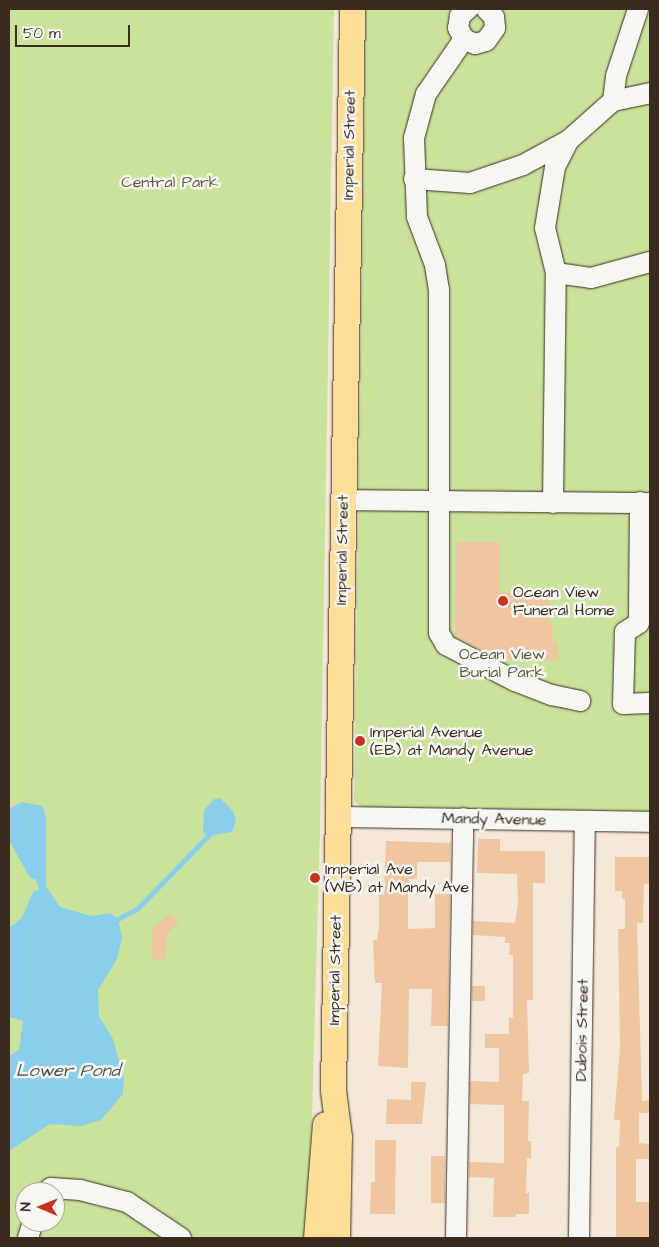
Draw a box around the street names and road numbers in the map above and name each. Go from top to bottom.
street label: Imperial Street [338,90,360,200]
street label: Imperial Street [331,495,353,605]
street label: Mandy Avenue [441,808,547,830]
street label: Imperial Street [324,915,346,1025]
street label: Dubois Street [572,978,592,1082]

